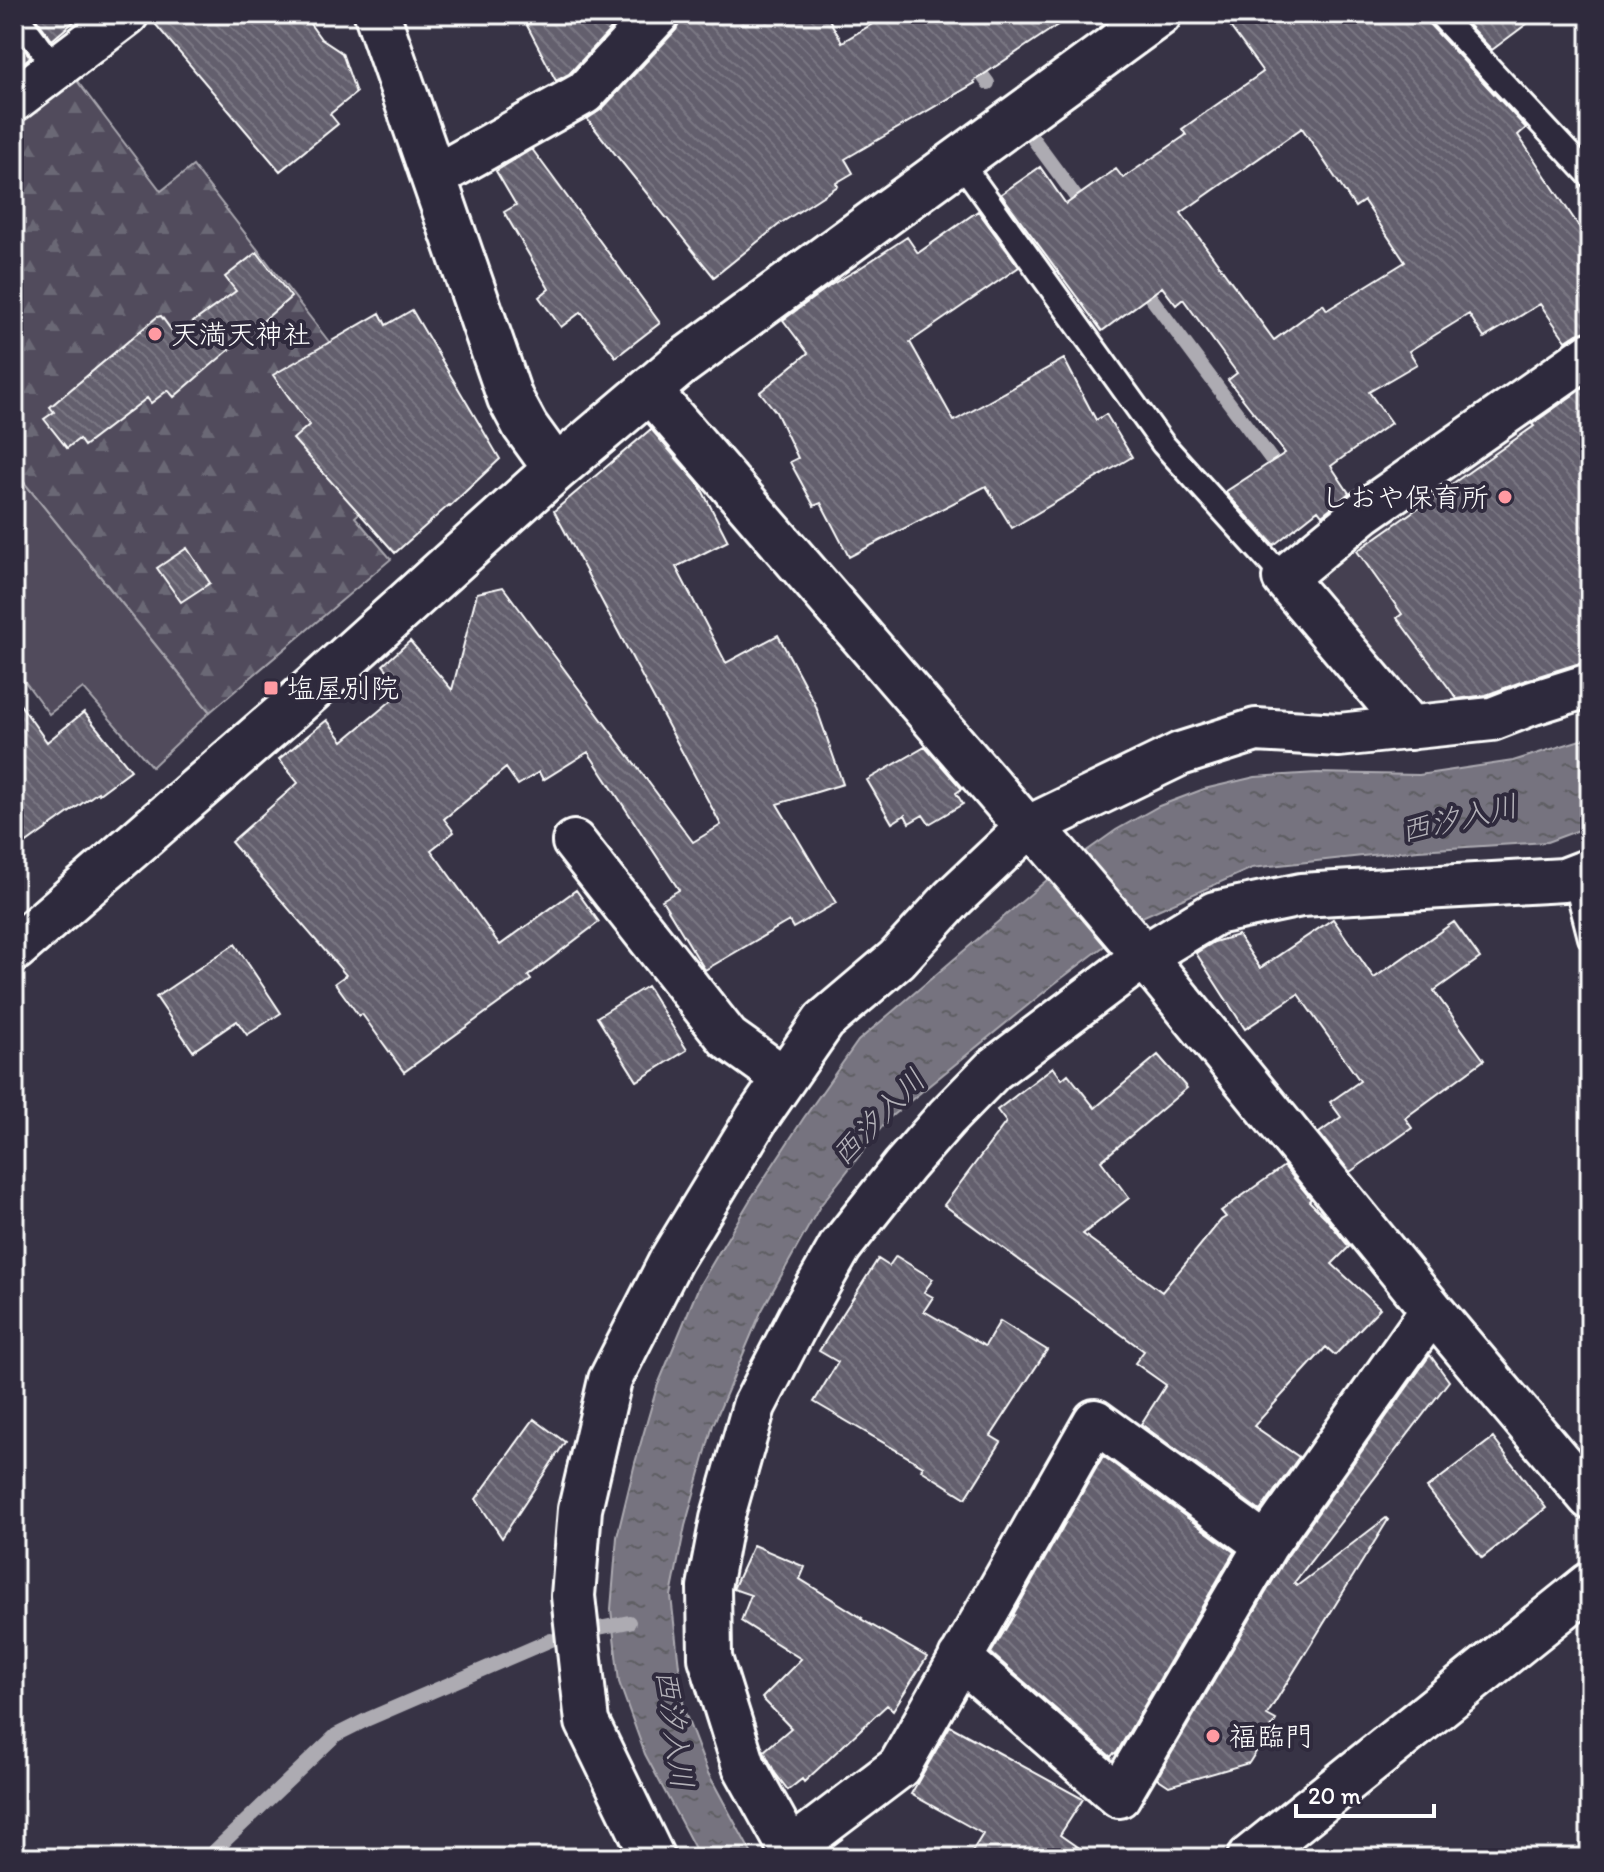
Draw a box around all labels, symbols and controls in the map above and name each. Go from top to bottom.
place label: 天満天神社 [171,317,311,351]
marker: 天満天神社 [146,325,164,343]
place label: しおや保育所 [1321,480,1489,514]
marker: しおや保育所 [1496,488,1514,506]
place label: 塩屋別院 [287,671,399,705]
marker: 塩屋別院 [262,679,280,697]
water label: 西汐入川 [1396,786,1522,850]
water label: 西汐入川 [823,1061,933,1173]
water label: 西汐入川 [648,1667,702,1791]
place label: 福臨門 [1229,1719,1313,1753]
marker: 福臨門 [1204,1727,1222,1745]
scale bar [1296,1768,1434,1818]
text: 20 m [1308,1781,1361,1810]

